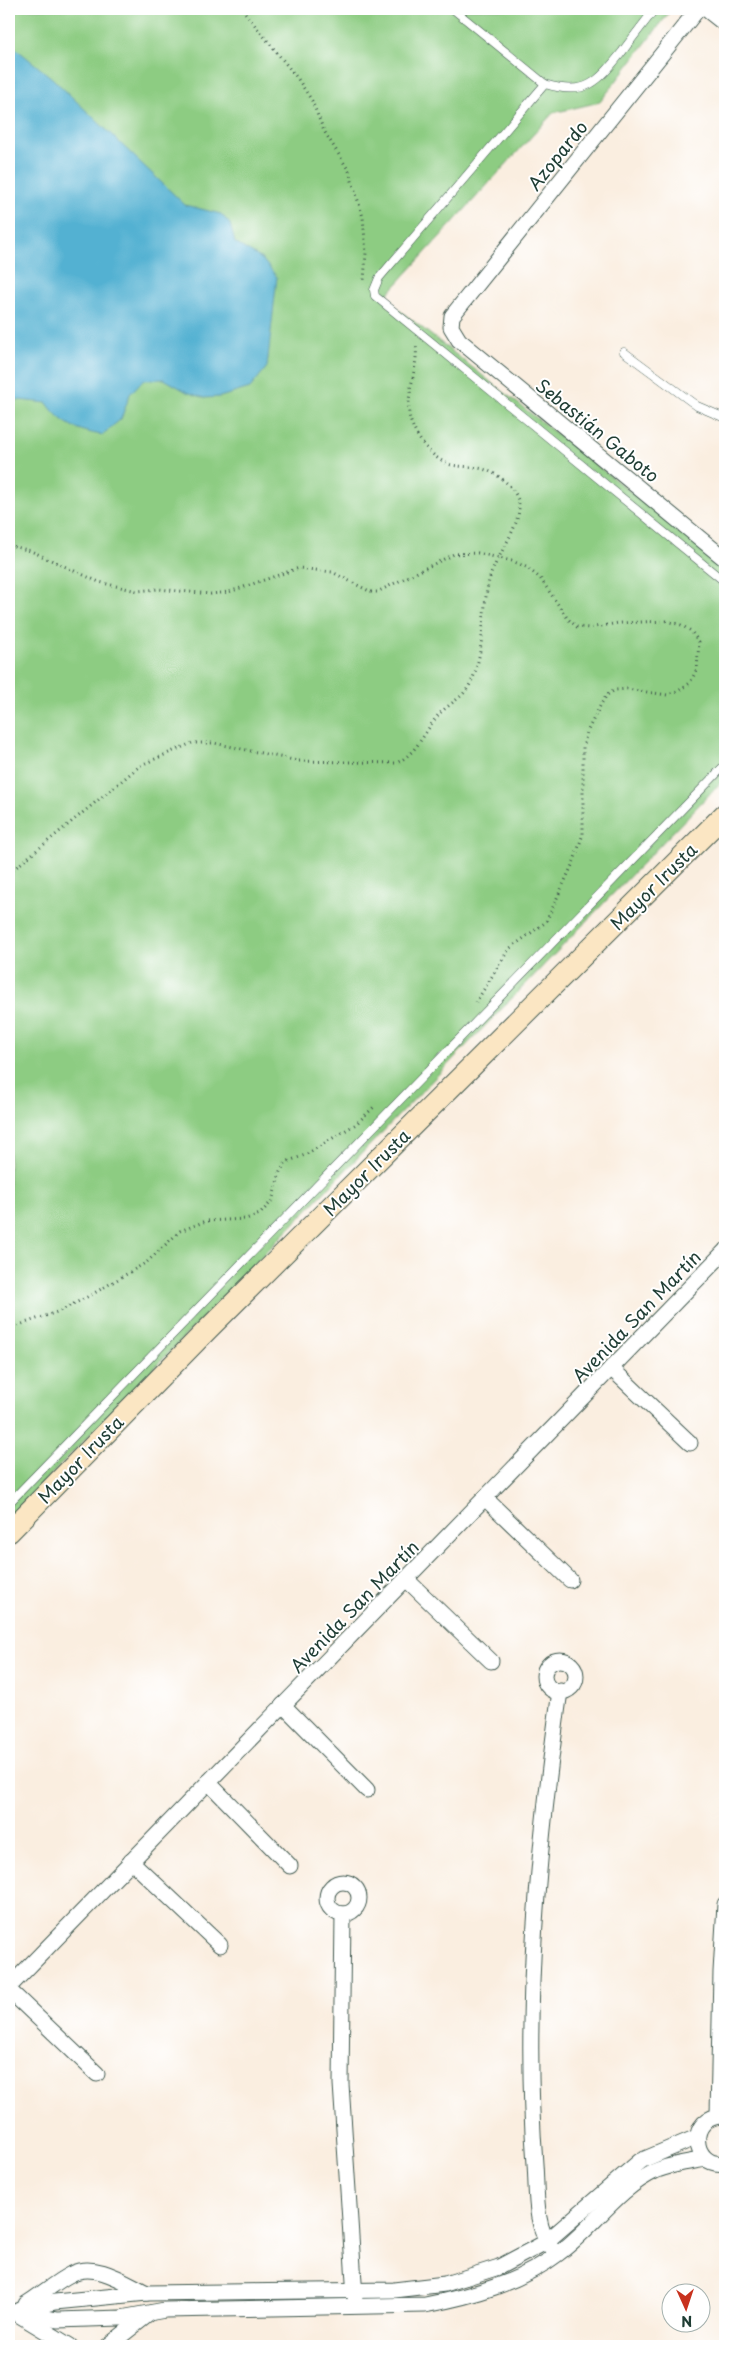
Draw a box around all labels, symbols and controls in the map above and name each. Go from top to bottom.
street label: Azopardo [520,114,594,196]
street label: Sebastián Gaboto [530,372,666,488]
street label: Mayor Irusta [603,836,703,936]
street label: Mayor Irusta [316,1122,416,1222]
street label: Avenida San Martín [565,1244,707,1388]
street label: Mayor Irusta [31,1409,129,1509]
street label: Avenida San Martín [283,1534,425,1678]
north arrow [662,2282,712,2332]
text: N [681,2311,693,2332]

